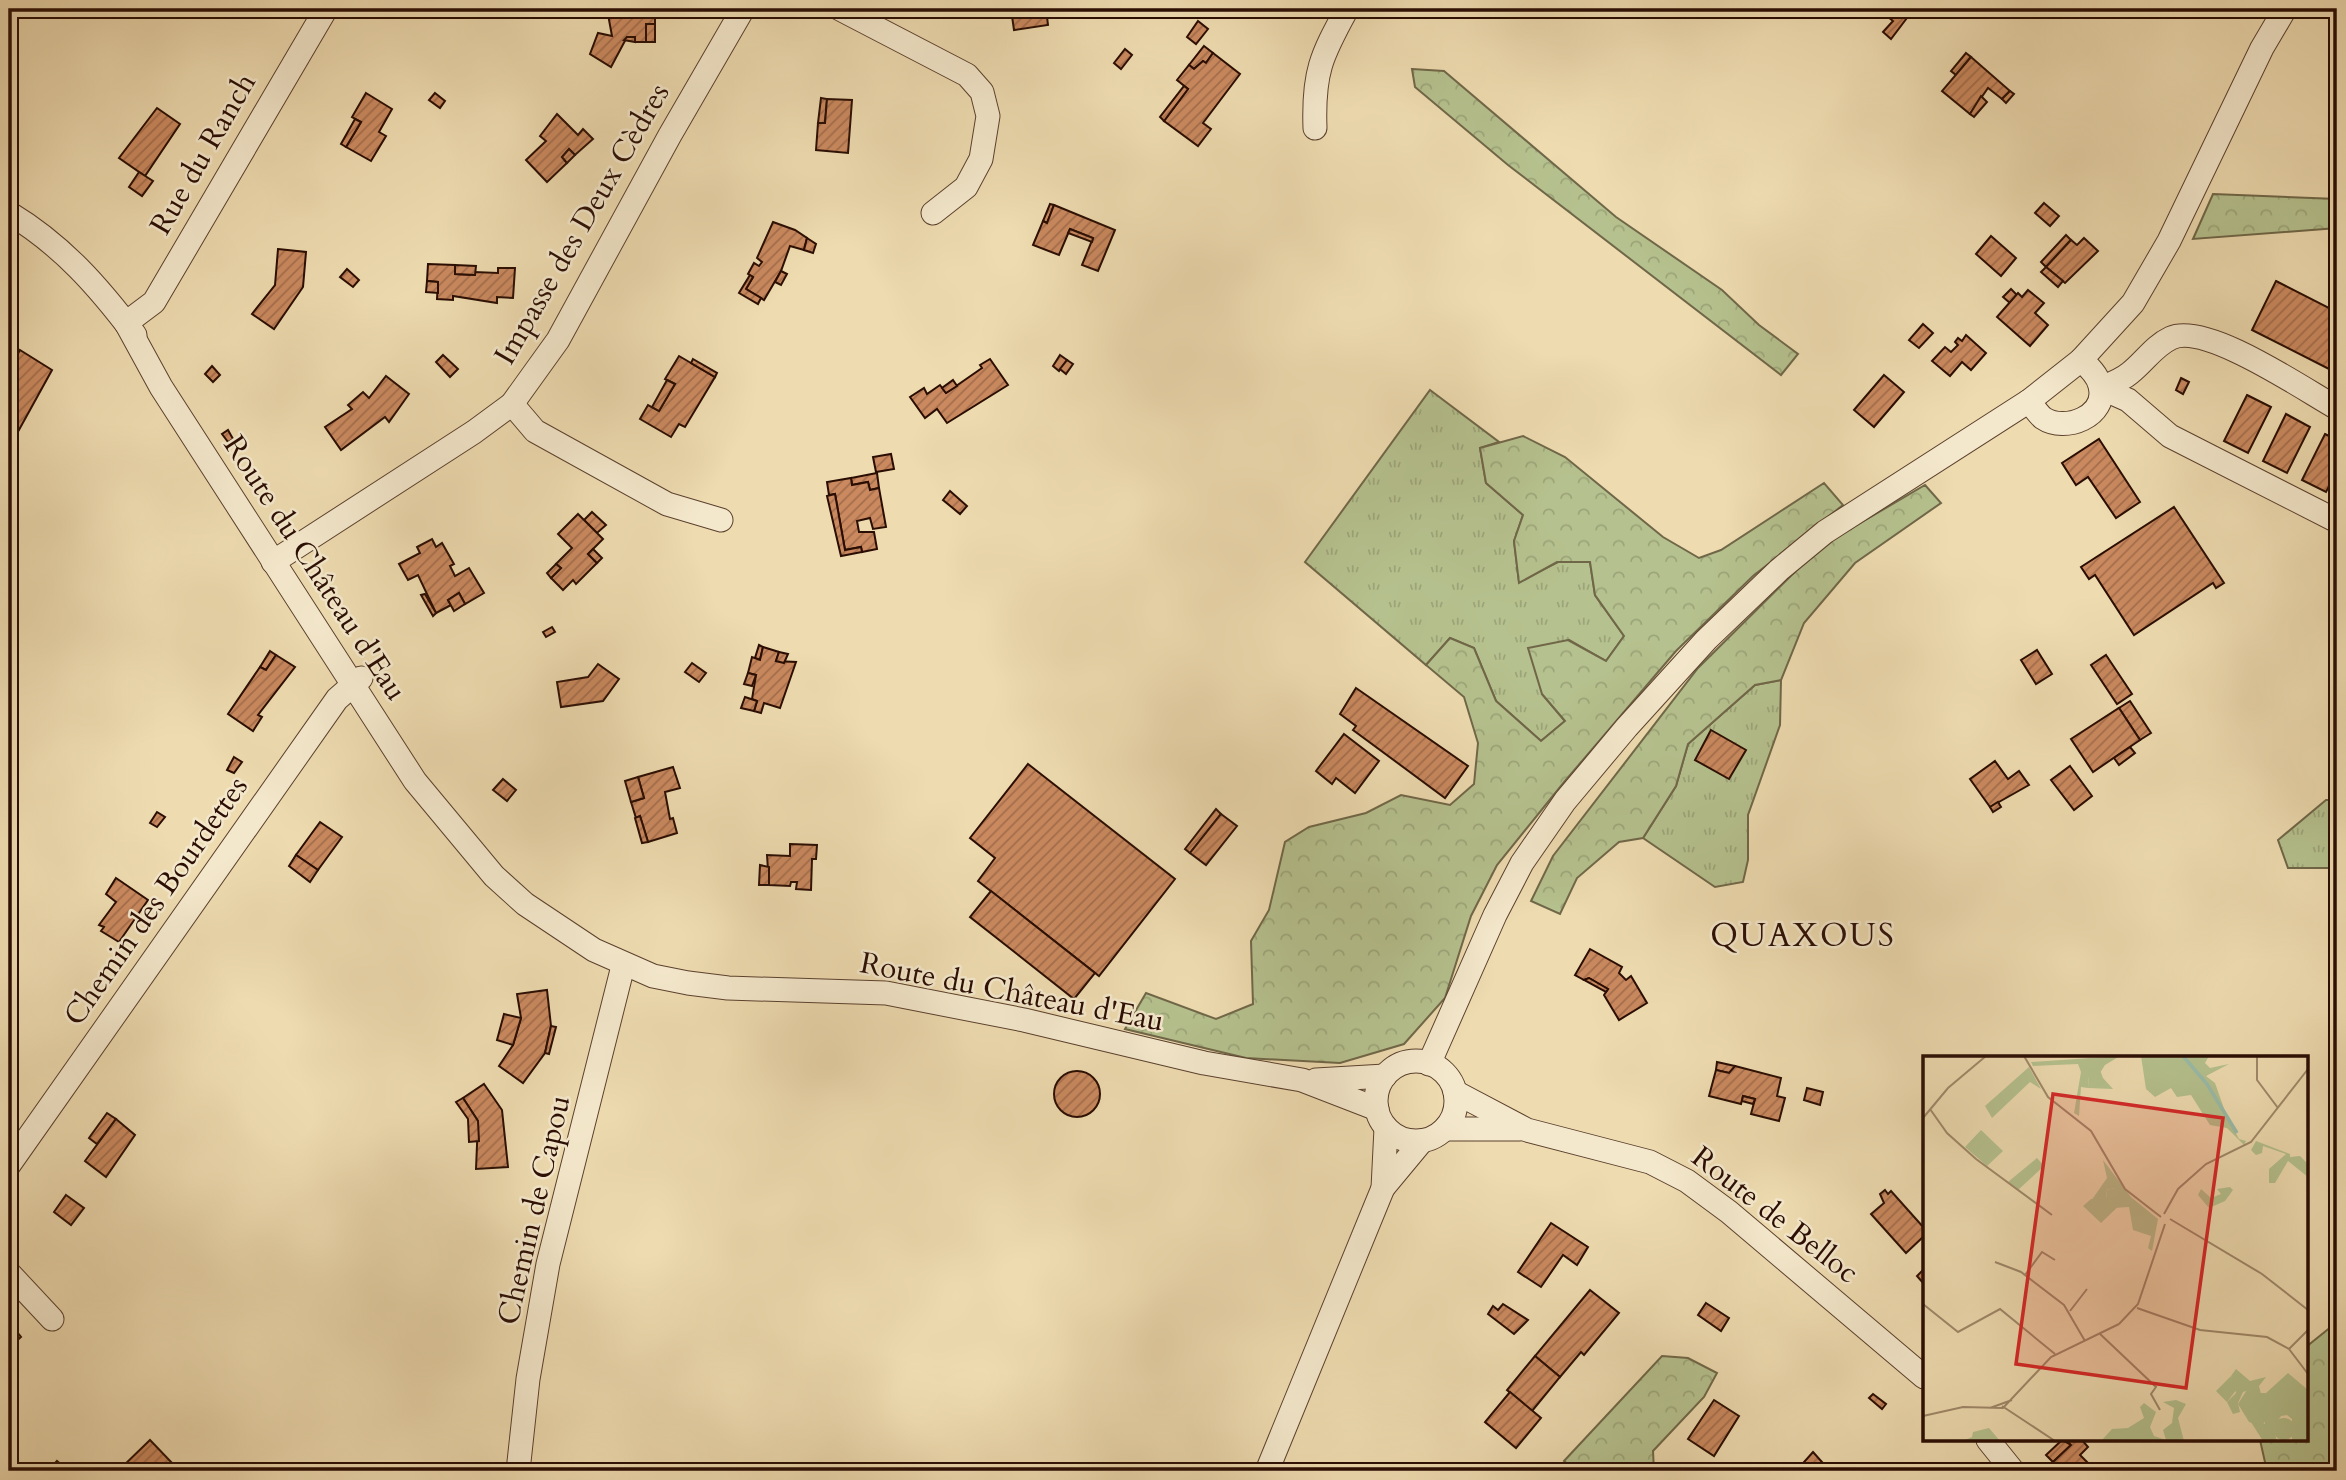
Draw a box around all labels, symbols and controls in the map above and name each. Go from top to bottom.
street label: Rue du Ranch [140,65,266,242]
street label: Impasse des Deux Cèdres [485,76,679,372]
street label: Route du Château d'Eau [214,427,416,709]
street label: Chemin des Bourdettes [54,768,258,1034]
district label: QUAXOUS [1710,914,1896,958]
street label: Route du Château d'Eau [857,942,1167,1042]
inset map [1923,1056,2308,1442]
street label: Chemin de Capou [488,1091,580,1329]
street label: Route de Belloc [1683,1137,1867,1293]

